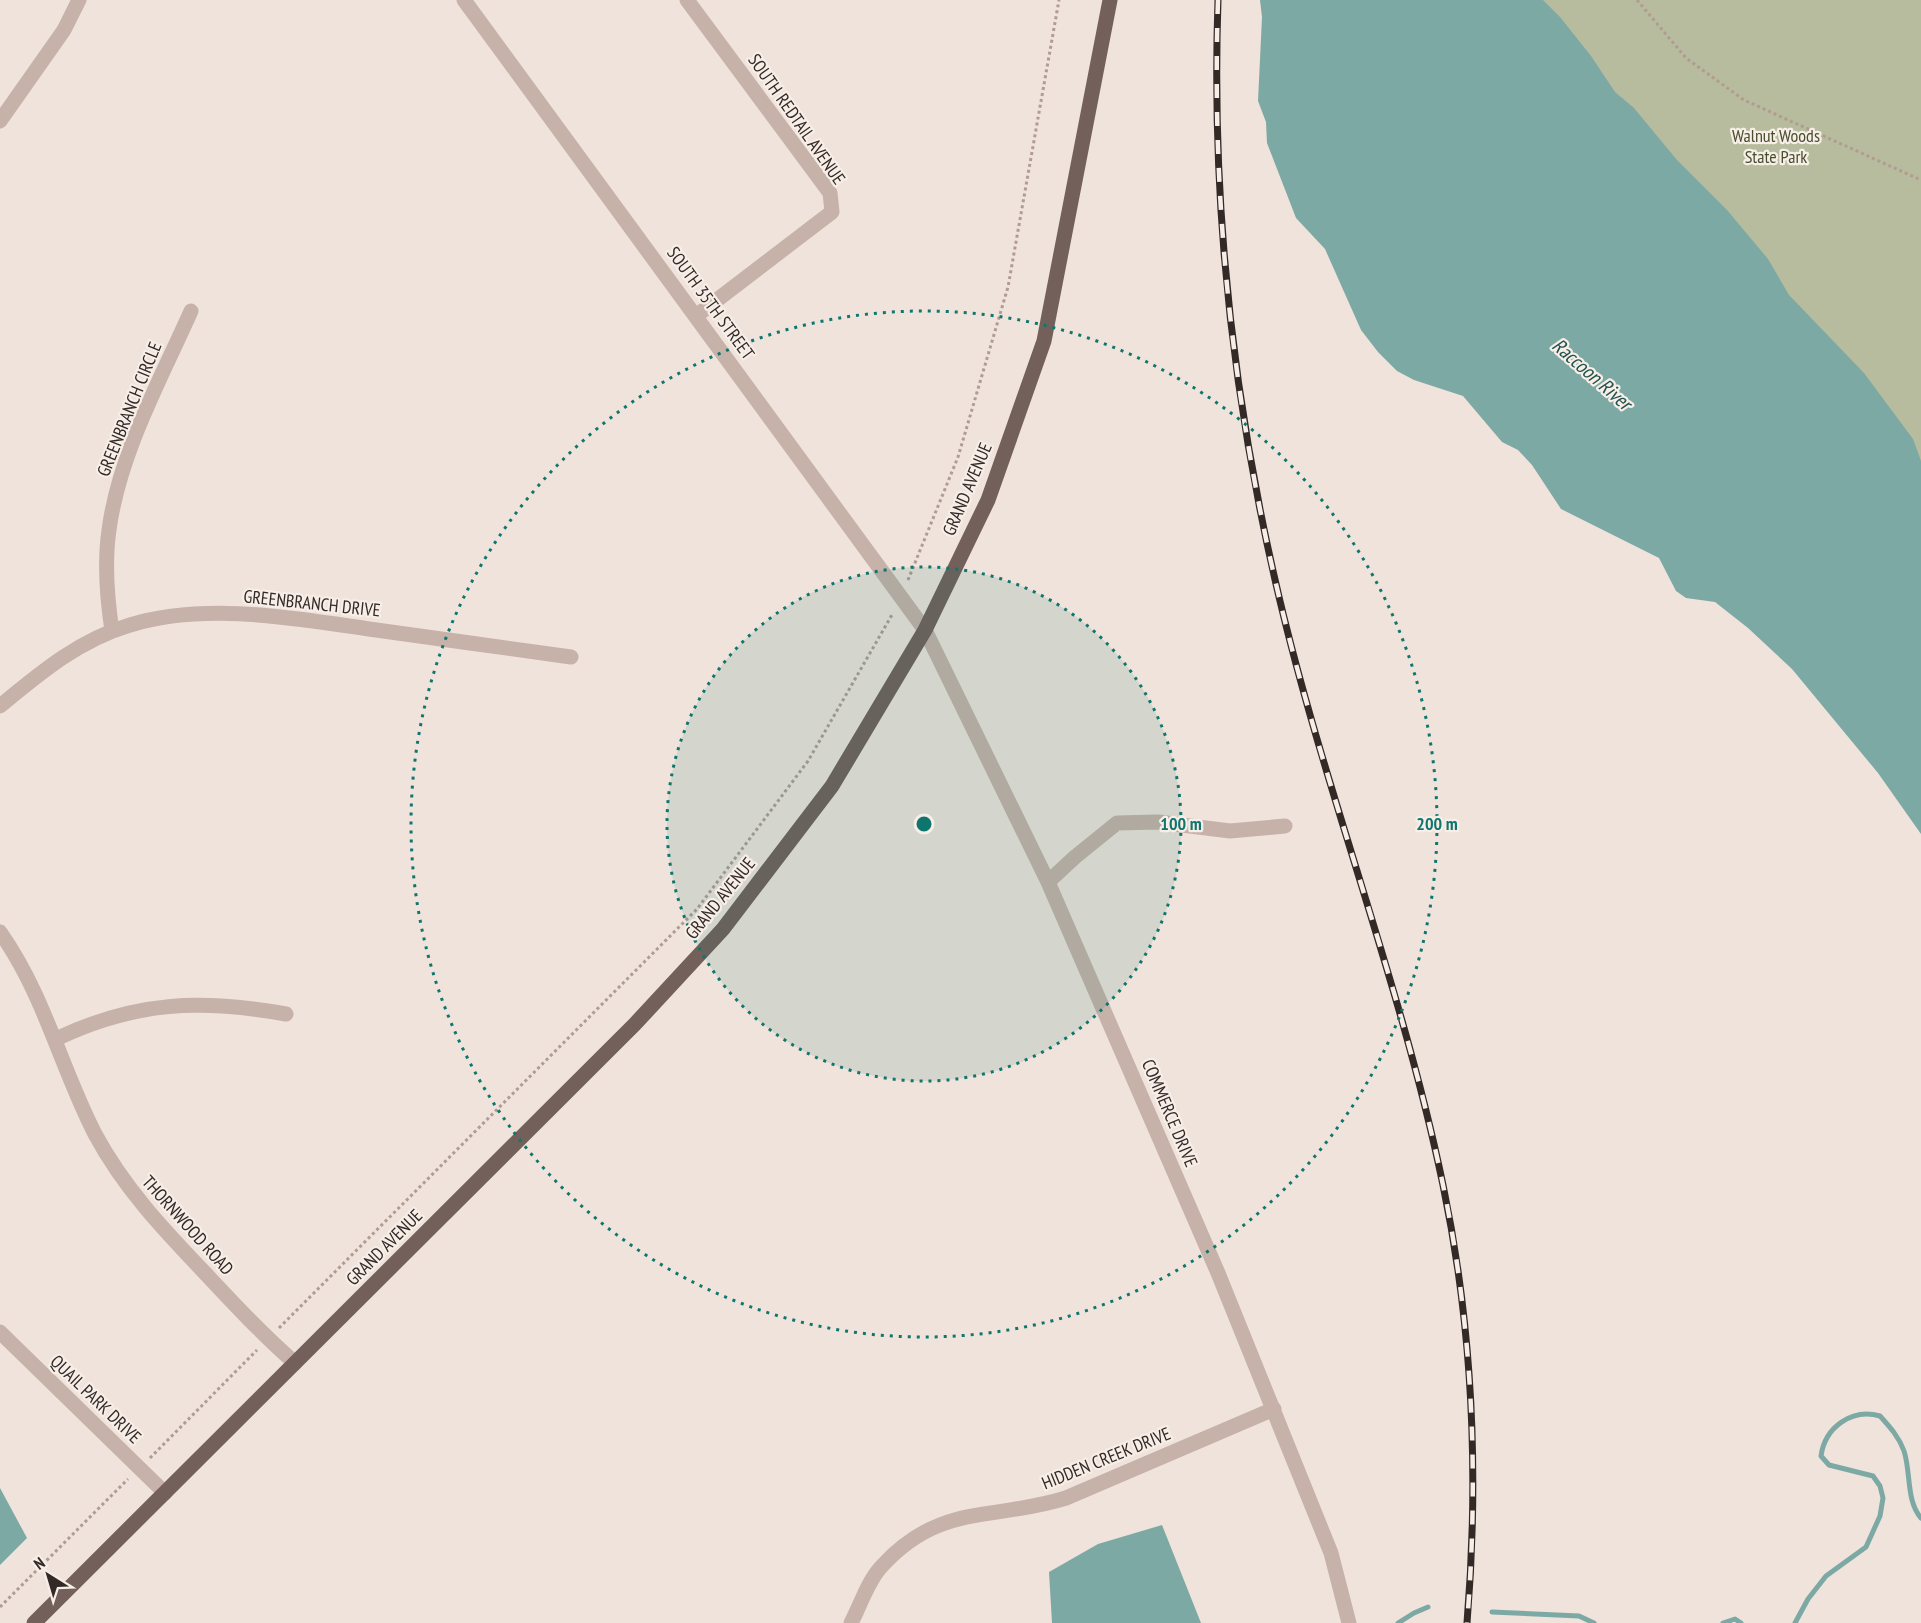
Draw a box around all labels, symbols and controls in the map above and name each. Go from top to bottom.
street label: SOUTH REDTAIL AVENUE [743,49,851,189]
park label: Walnut Woods State Park [1732,124,1820,168]
street label: SOUTH 35TH STREET [662,242,760,364]
water label: Raccoon River [1547,332,1639,417]
street label: GREENBRANCH CIRCLE [92,338,166,480]
street label: GRAND AVENUE [937,439,997,539]
street label: GREENBRANCH DRIVE [242,584,382,622]
text: 100 m [1160,812,1202,835]
text: 200 m [1416,812,1458,835]
centre of rings [914,814,934,834]
street label: GRAND AVENUE [680,852,760,944]
street label: COMMERCE DRIVE [1137,1056,1203,1170]
street label: THORNWOOD ROAD [137,1170,239,1280]
street label: GRAND AVENUE [341,1204,427,1290]
street label: QUAIL PARK DRIVE [46,1350,146,1448]
street label: HIDDEN CREEK DRIVE [1038,1422,1174,1494]
north arrow [18,1545,78,1605]
text: N [30,1552,48,1574]

